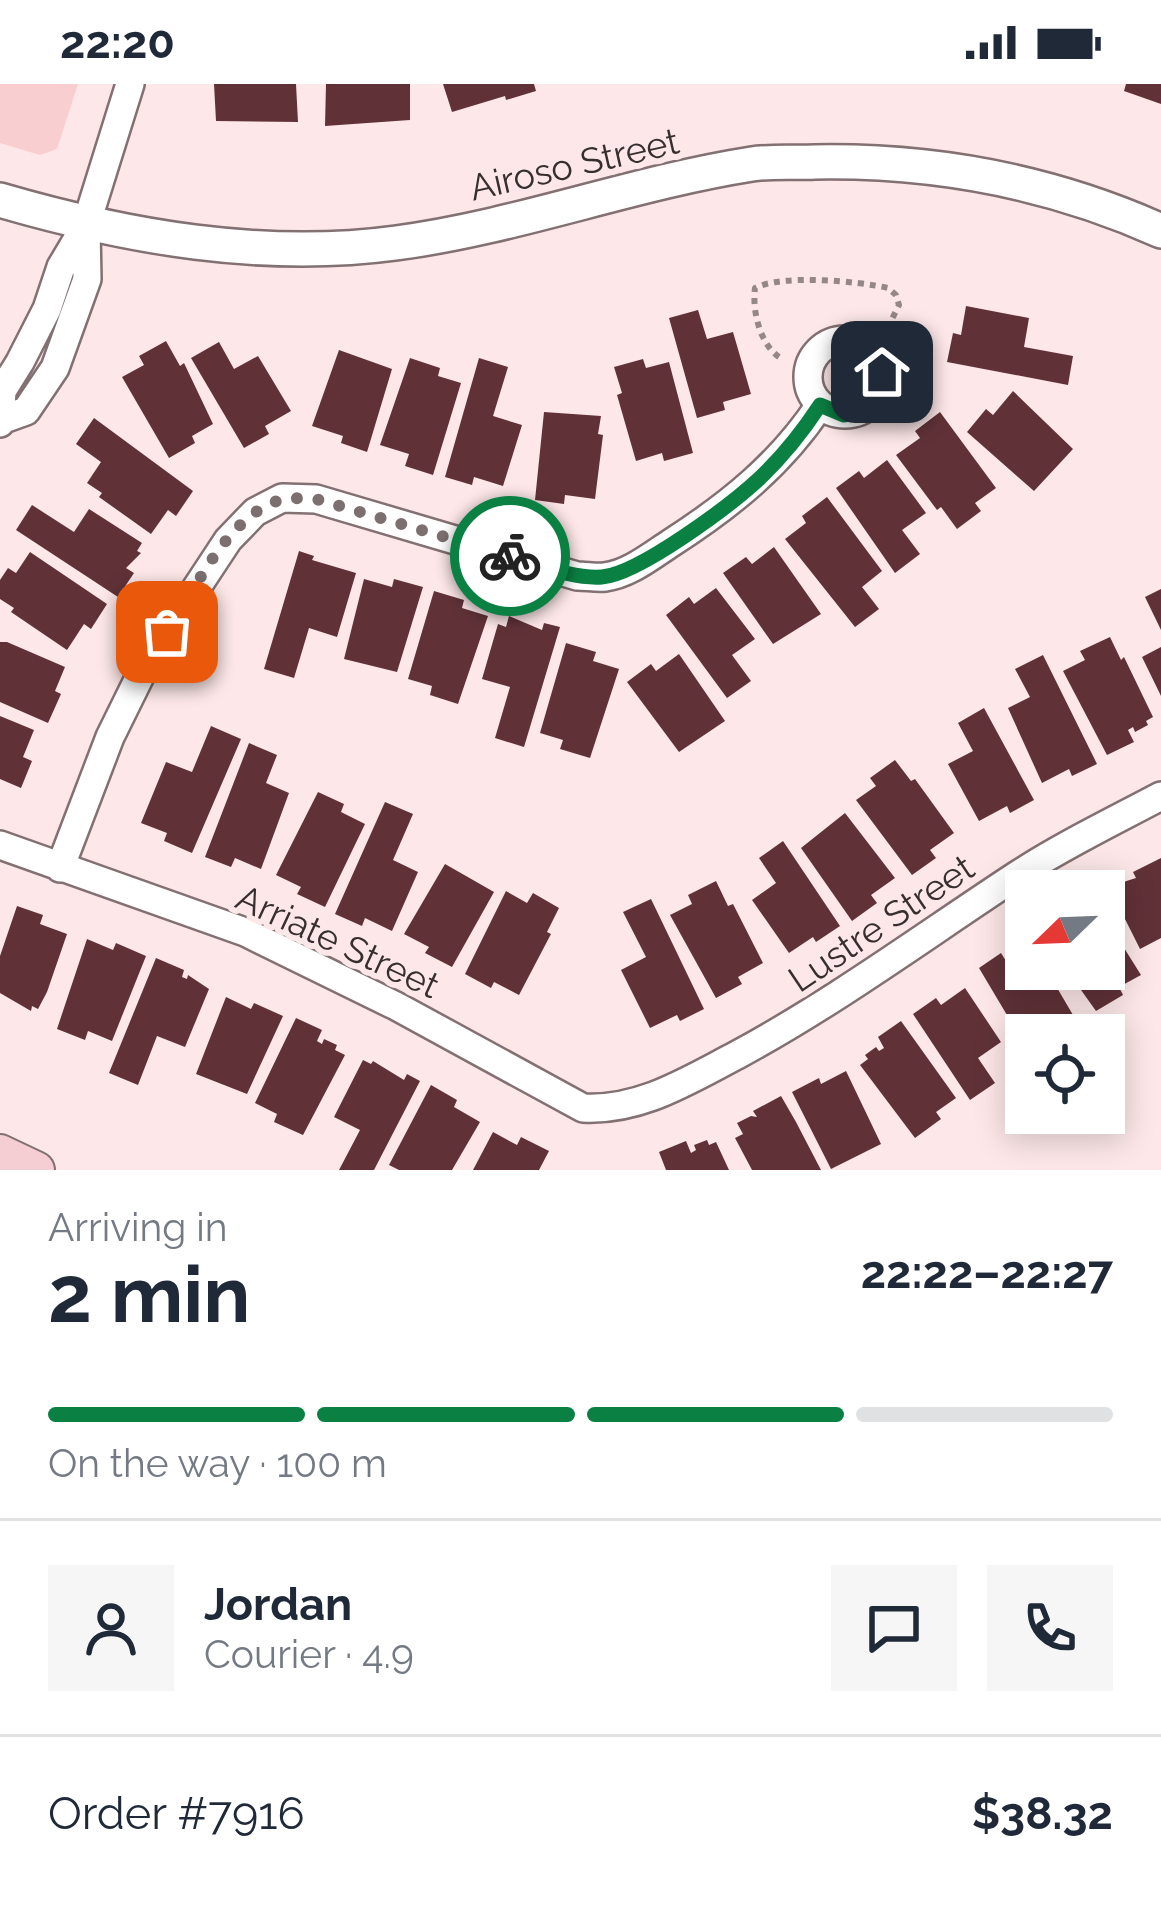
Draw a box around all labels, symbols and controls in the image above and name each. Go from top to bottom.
text: 22:20 [60,16,175,69]
street label: Airoso Street [465,120,683,208]
pin [831,321,933,423]
icon: home [849,339,915,405]
courier [450,496,570,616]
icon: bike [477,523,543,589]
pin [116,581,218,683]
icon: bag [134,599,200,665]
street label: Lustre Street [781,846,981,1000]
north arrow [1005,870,1125,990]
map controls [1005,870,1125,1134]
street label: Arriate Street [230,876,446,1006]
button: locate [1005,1014,1125,1134]
text: Arriving in [48,1204,228,1250]
text: 22:22–22:27 [861,1246,1113,1299]
text: 2 min [48,1249,250,1340]
text: On the way · 100 m [48,1440,387,1486]
button: person [48,1565,174,1691]
button: chat [831,1565,957,1691]
button: phone [987,1565,1113,1691]
text: Jordan [204,1578,352,1631]
text: Courier · 4.9 [204,1631,414,1677]
text: Order #7916 [48,1787,305,1840]
text: $38.32 [972,1787,1113,1840]

